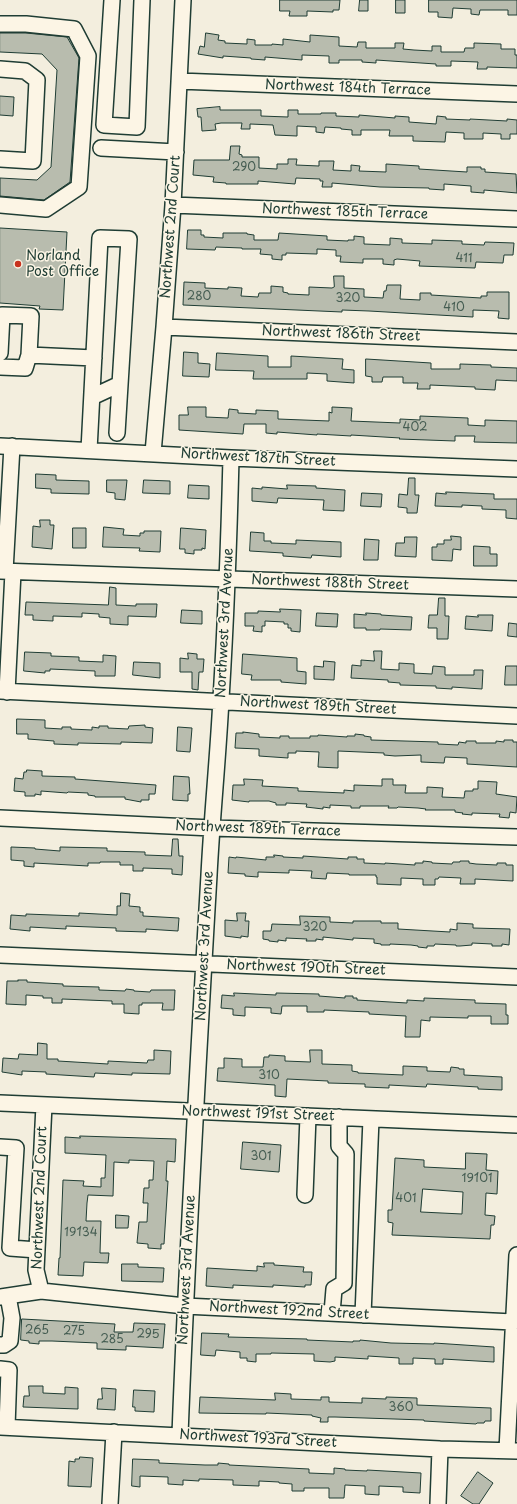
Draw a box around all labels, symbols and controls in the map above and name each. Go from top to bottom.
street label: Northwest 184th Terrace [265,77,431,99]
street label: Northwest 2nd Court [158,155,184,299]
house number: 290 [232,161,256,175]
street label: Northwest 185th Terrace [262,201,428,223]
place label: Norland Post Office [26,248,99,280]
house number: 411 [455,252,473,266]
marker: Norland Post Office [13,259,23,269]
house number: 280 [187,290,211,304]
house number: 320 [336,292,360,306]
house number: 410 [443,301,465,315]
street label: Northwest 186th Street [261,323,421,345]
house number: 402 [403,421,427,435]
street label: Northwest 187th Street [180,446,336,470]
street label: Northwest 3rd Avenue [213,548,237,698]
street label: Northwest 188th Street [251,572,409,594]
street label: Northwest 189th Street [239,694,397,718]
street label: Northwest 189th Terrace [175,818,341,840]
street label: Northwest 3rd Avenue [193,871,217,1021]
house number: 320 [303,921,327,935]
street label: Northwest 190th Street [226,957,386,979]
house number: 310 [258,1069,280,1083]
street label: Northwest 191st Street [181,1103,335,1125]
street label: Northwest 2nd Court [29,1126,51,1270]
house number: 301 [250,1150,272,1164]
house number: 19101 [461,1172,493,1186]
house number: 401 [395,1192,417,1206]
street label: Northwest 3rd Avenue [175,1195,199,1345]
house number: 19134 [64,1226,98,1240]
street label: Northwest 192nd Street [208,1298,370,1324]
house number: 265 [25,1324,49,1338]
house number: 275 [63,1325,85,1339]
house number: 295 [136,1328,160,1342]
house number: 285 [100,1333,124,1347]
house number: 360 [388,1401,414,1415]
street label: Northwest 193rd Street [179,1426,337,1452]

